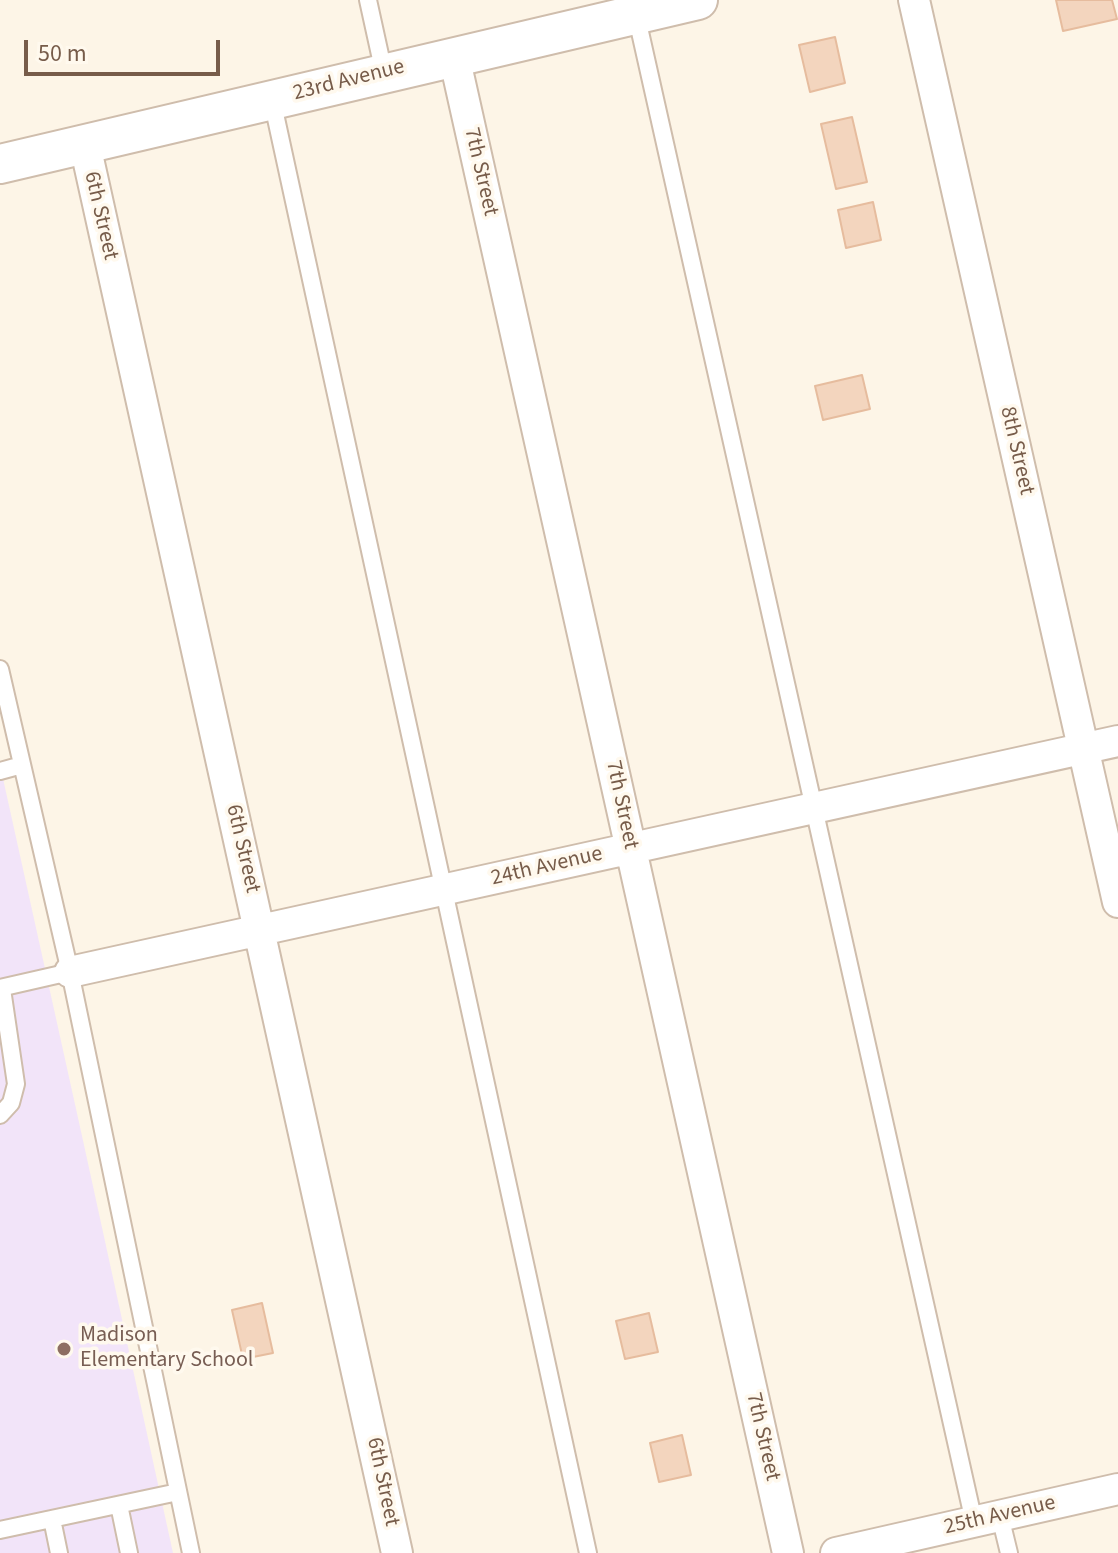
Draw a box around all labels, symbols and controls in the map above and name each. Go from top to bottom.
scale bar [28,24,224,74]
text: 50 m [38,36,87,71]
street label: 23rd Avenue [291,54,407,108]
street label: 7th Street [457,125,503,219]
street label: 6th Street [77,169,123,263]
street label: 8th Street [993,404,1039,498]
street label: 7th Street [599,758,643,852]
street label: 6th Street [219,802,265,896]
street label: 24th Avenue [489,841,605,893]
place label: Madison Elementary School [80,1323,253,1374]
marker: Madison Elementary School [55,1340,73,1358]
street label: 7th Street [739,1390,785,1484]
street label: 6th Street [360,1435,404,1529]
street label: 25th Avenue [942,1490,1058,1542]

